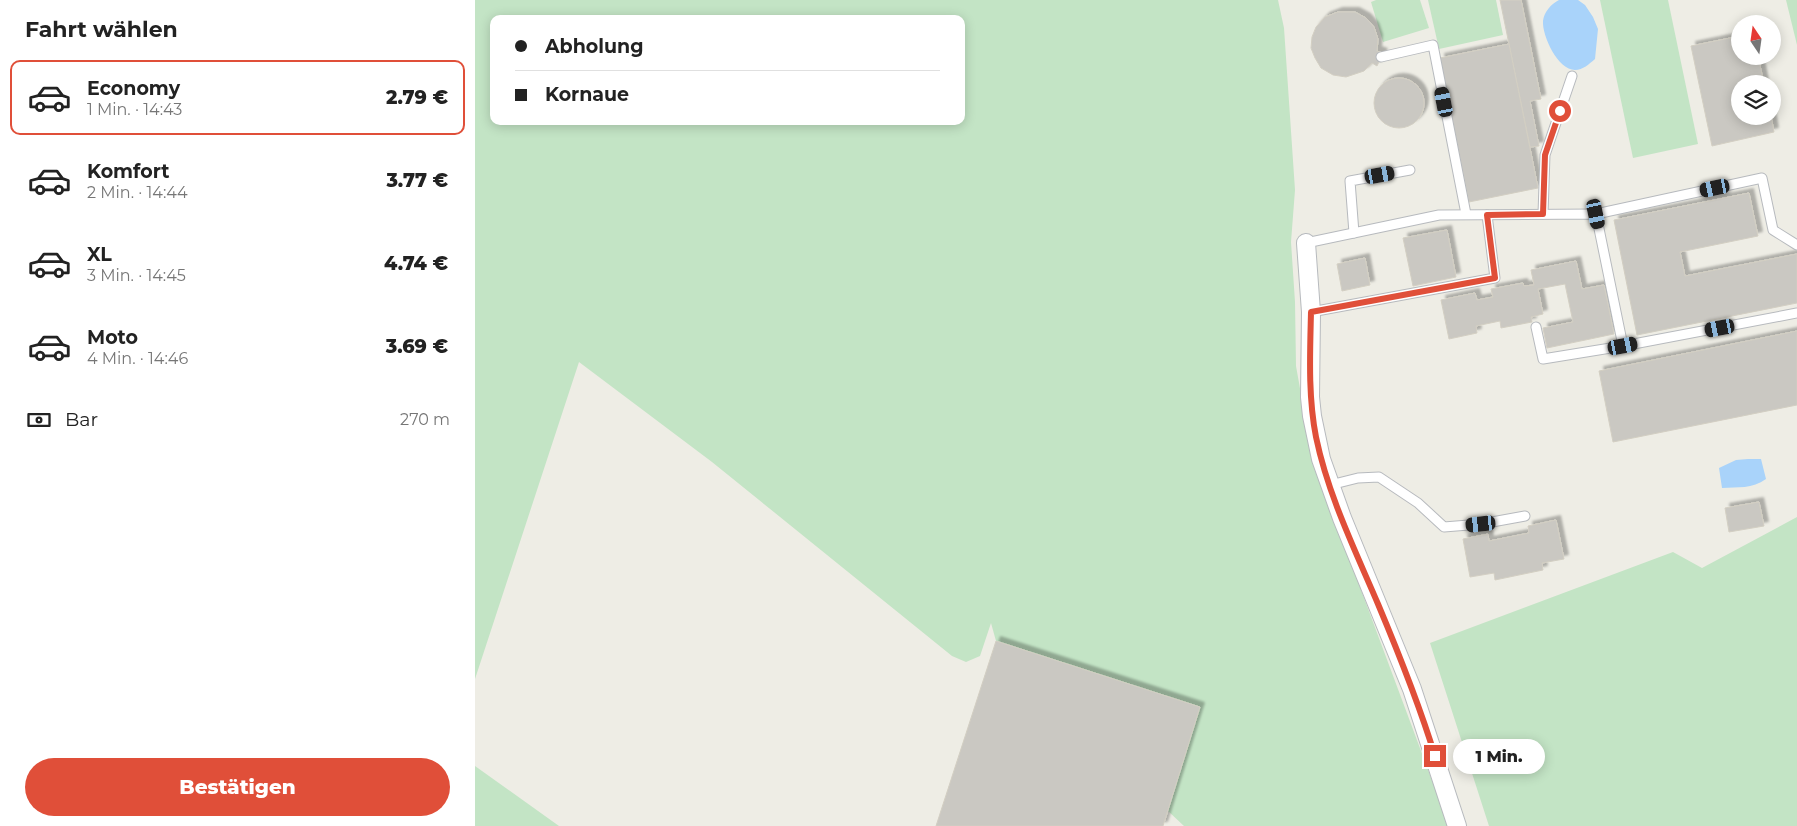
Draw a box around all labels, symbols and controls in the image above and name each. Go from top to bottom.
north arrow [1731,15,1781,65]
map controls [1731,15,1781,125]
text: Fahrt wählen [25,16,178,43]
text: Abholung [545,35,644,58]
icon: car [27,75,72,120]
button: layers [1731,75,1781,125]
text: Economy [87,77,180,100]
text: Kornaue [545,83,629,106]
text: 2.79 € [386,86,448,109]
car [1433,86,1454,118]
text: 1 Min. · 14:43 [87,100,182,119]
route start [1549,100,1571,122]
icon: car [27,158,72,203]
text: Komfort [87,160,169,183]
car [1363,165,1396,185]
text: 3.77 € [386,169,448,192]
car [1698,178,1731,198]
text: 2 Min. · 14:44 [87,183,187,202]
car [1585,198,1606,230]
icon: car [27,241,72,286]
text: XL [87,243,112,266]
text: 4.74 € [384,252,448,275]
text: 3 Min. · 14:45 [87,266,186,285]
car [1703,318,1736,338]
icon: car [27,324,72,369]
text: Moto [87,326,138,349]
text: 3.69 € [386,335,448,358]
car [1606,336,1639,356]
text: 4 Min. · 14:46 [87,349,188,368]
icon: cash [25,406,53,434]
text: Bar [65,408,98,431]
text: 270 m [400,410,450,429]
car [1465,515,1496,533]
callout: 1 Min. [1453,738,1545,774]
route end [1424,745,1446,767]
text: 1 Min. [1475,747,1523,766]
button: Bestätigen [25,758,450,816]

